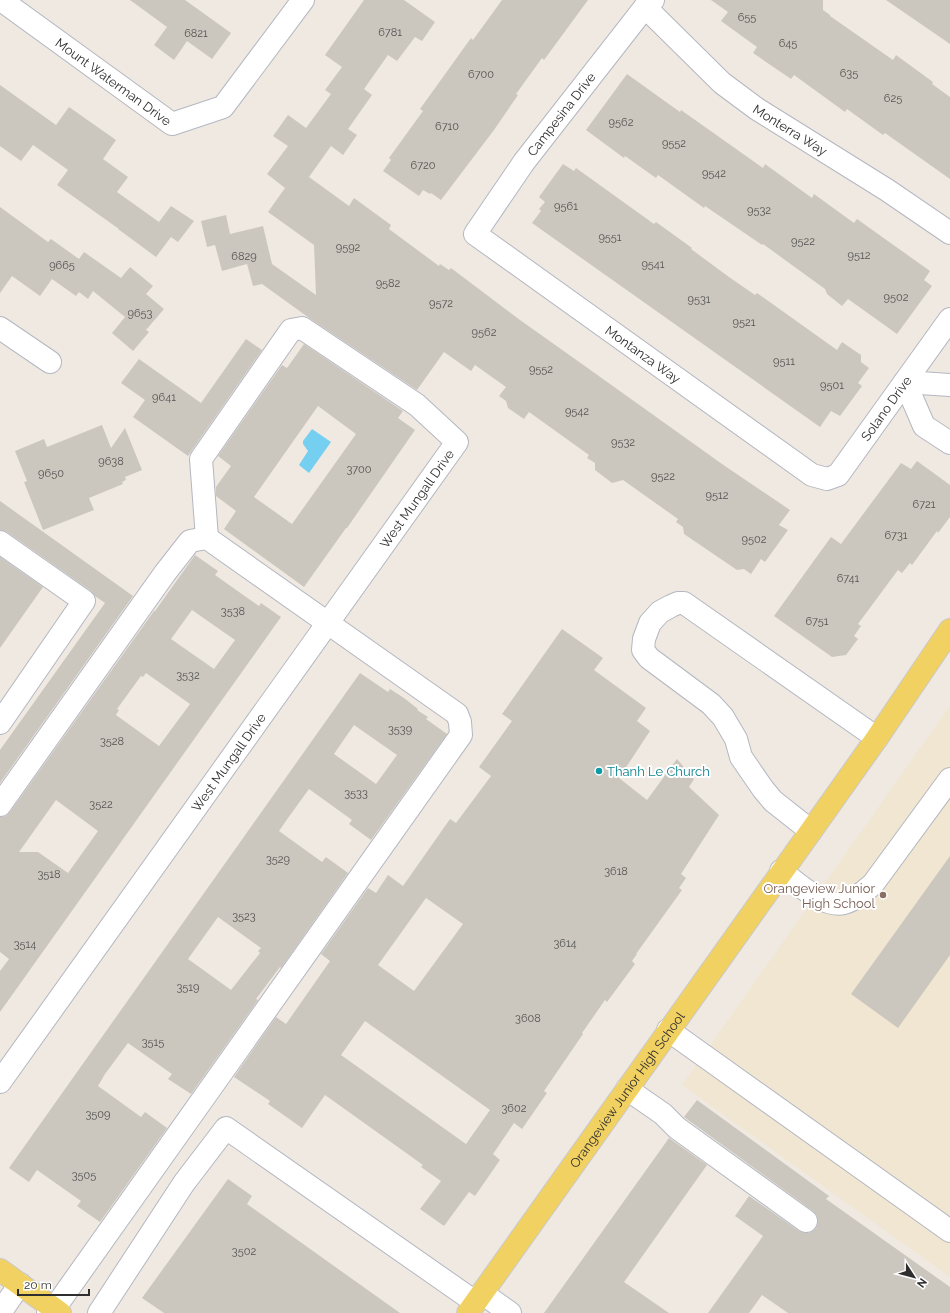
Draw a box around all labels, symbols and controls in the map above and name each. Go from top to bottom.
house number: 655 [738,11,756,24]
house number: 6781 [378,26,402,39]
house number: 6821 [184,27,208,40]
street label: Mount Waterman Drive [53,35,174,129]
house number: 645 [779,37,797,50]
house number: 635 [840,67,858,80]
house number: 6700 [468,68,494,81]
street label: Campesina Drive [524,69,599,159]
house number: 625 [884,92,902,105]
street label: Monterra Way [750,101,830,159]
house number: 9562 [609,116,634,129]
house number: 6710 [435,120,459,133]
house number: 9552 [662,137,686,150]
house number: 6720 [411,159,436,172]
house number: 9542 [702,167,726,180]
house number: 9561 [554,200,578,213]
house number: 9532 [747,204,771,217]
house number: 9551 [598,231,622,244]
house number: 9522 [791,235,815,248]
house number: 9592 [336,241,361,254]
house number: 9512 [848,249,871,262]
house number: 6829 [231,250,257,263]
house number: 9541 [641,258,665,271]
house number: 9665 [49,259,75,272]
house number: 9582 [376,277,401,290]
house number: 9502 [884,291,909,304]
house number: 9531 [687,293,711,306]
house number: 9572 [429,297,453,310]
house number: 9653 [128,307,153,320]
house number: 9521 [733,316,756,329]
street label: Montanza Way [602,323,683,387]
house number: 9562 [472,326,497,339]
house number: 9511 [773,355,795,368]
house number: 9552 [529,363,553,376]
street label: Solano Drive [858,373,915,444]
house number: 9501 [820,379,844,392]
house number: 9641 [152,391,176,404]
house number: 9542 [565,405,589,418]
house number: 9532 [611,436,635,449]
street label: West Mungall Drive [377,446,457,551]
house number: 9638 [98,455,124,468]
house number: 3700 [346,463,372,476]
house number: 9650 [38,467,64,480]
house number: 9522 [651,470,675,483]
house number: 9512 [706,489,729,502]
house number: 6721 [913,498,936,511]
house number: 6731 [884,529,908,542]
house number: 9502 [742,533,767,546]
house number: 6741 [837,572,860,585]
house number: 3538 [221,605,245,618]
house number: 6751 [805,615,829,628]
house number: 3532 [176,669,200,682]
street label: West Mungall Drive [189,710,269,815]
house number: 3539 [388,723,412,736]
house number: 3528 [100,735,124,748]
place label: Thanh Le Church [607,764,710,779]
marker: Thanh Le Church [594,766,604,776]
house number: 3533 [344,787,368,800]
house number: 3522 [89,798,113,811]
house number: 3529 [266,853,290,866]
house number: 3618 [604,865,628,878]
house number: 3518 [37,868,61,881]
place label: Orangeview Junior High School [764,881,875,911]
marker: Orangeview Junior High School [878,890,888,900]
house number: 3523 [232,910,256,923]
house number: 3614 [553,937,577,950]
house number: 3514 [14,938,36,951]
house number: 3519 [176,981,200,994]
street label: Orangeview Junior High School [567,1009,688,1171]
house number: 3608 [515,1012,541,1025]
house number: 3515 [142,1036,164,1049]
house number: 3602 [502,1102,527,1115]
house number: 3509 [85,1108,111,1121]
house number: 3505 [72,1169,96,1182]
house number: 3502 [232,1245,256,1258]
north arrow [894,1257,934,1297]
scale bar [18,1271,89,1297]
text: N [914,1275,929,1290]
text: 20 m [24,1278,52,1292]

